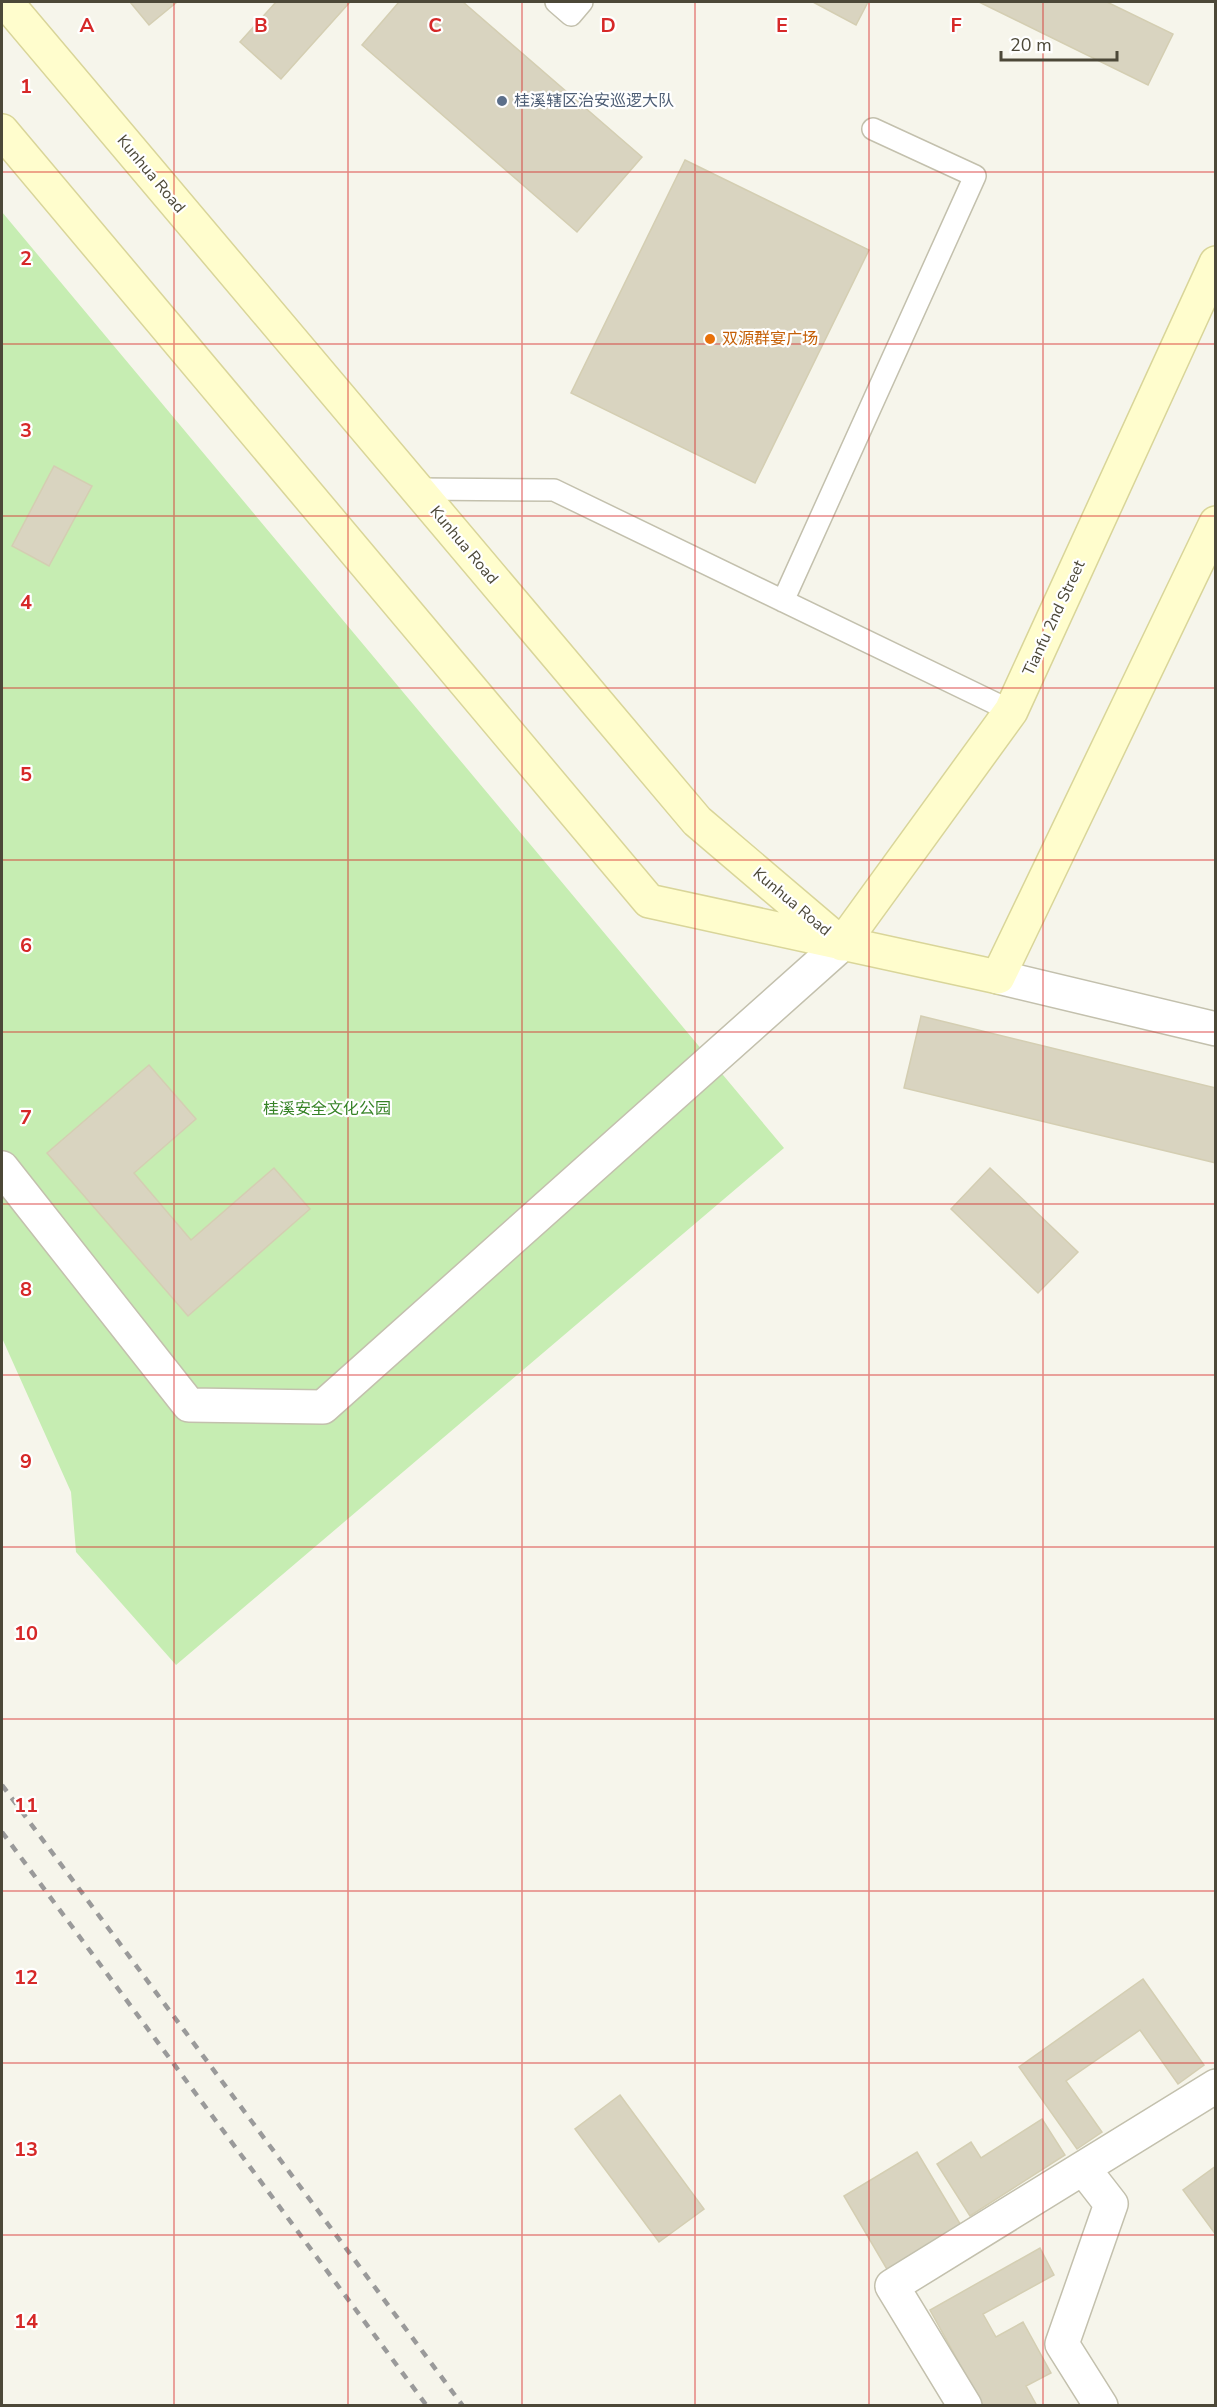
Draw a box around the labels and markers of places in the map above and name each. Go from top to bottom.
place label: 桂溪辖区治安巡逻大队 [514,90,674,112]
marker: 桂溪辖区治安巡逻大队 [495,94,509,108]
place label: 双源群宴广场 [722,328,818,350]
marker: 双源群宴广场 [703,332,717,346]

